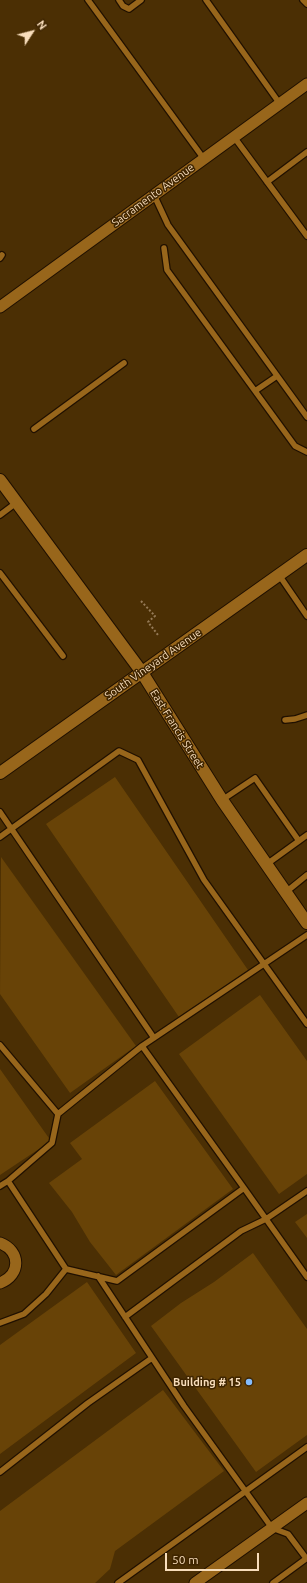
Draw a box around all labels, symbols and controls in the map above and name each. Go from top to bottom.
north arrow [12,12,52,52]
text: N [34,18,49,32]
street label: Sacramento Avenue [109,161,197,229]
street label: South Vineyard Avenue [102,626,204,702]
street label: East Francis Street [147,687,207,771]
place label: Building # 15 [173,1375,241,1389]
marker: Building # 15 [244,1377,254,1387]
scale bar [167,1545,261,1571]
text: 50 m [172,1553,199,1566]

